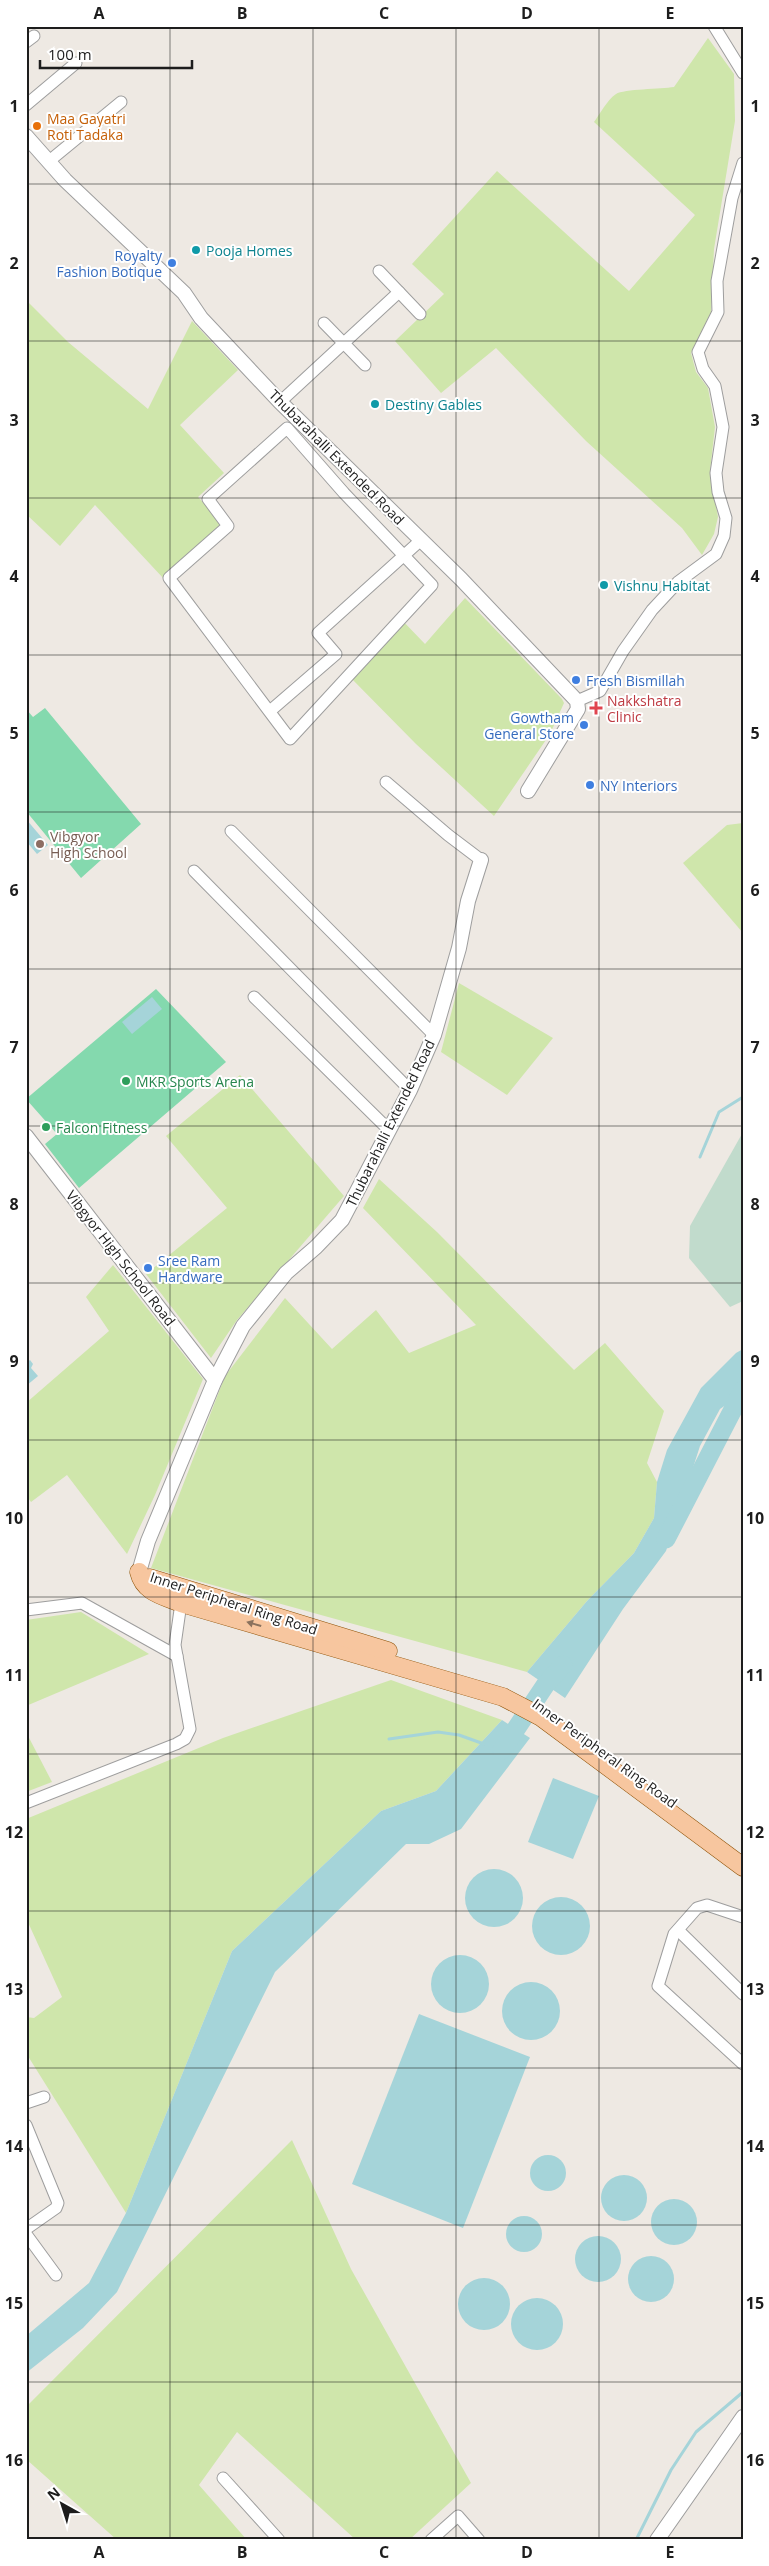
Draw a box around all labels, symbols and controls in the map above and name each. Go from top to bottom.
text: A [93,2,105,24]
text: B [237,2,247,24]
text: C [379,2,389,24]
text: D [521,2,533,24]
text: E [666,2,675,24]
scale bar [40,38,192,70]
text: 100 m [48,44,92,64]
text: 1 [9,95,19,117]
text: 1 [750,95,760,117]
place label: Maa Gayatri Roti Tadaka [47,109,126,144]
marker: Maa Gayatri Roti Tadaka [31,120,43,132]
place label: Pooja Homes [206,241,293,260]
marker: Pooja Homes [190,244,202,256]
place label: Royalty Fashion Botique [57,246,163,281]
text: 2 [9,252,19,274]
text: 2 [750,252,760,274]
marker: Royalty Fashion Botique [166,257,178,269]
street label: Thubarahalli Extended Road [265,385,409,529]
place label: Destiny Gables [385,395,482,414]
marker: Destiny Gables [369,398,381,410]
text: 3 [9,409,19,431]
text: 3 [750,409,760,431]
text: 4 [9,565,19,587]
text: 4 [750,565,760,587]
place label: Vishnu Habitat [614,576,710,595]
marker: Vishnu Habitat [598,579,610,591]
place label: Fresh Bismillah [586,671,685,690]
marker: Fresh Bismillah [570,674,582,686]
place label: Nakkshatra Clinic [607,691,682,726]
marker: Nakkshatra Clinic [589,701,603,715]
place label: Gowtham General Store [484,708,574,743]
marker: Gowtham General Store [578,719,590,731]
text: 5 [9,722,19,744]
text: 5 [750,722,760,744]
place label: NY Interiors [600,776,678,795]
marker: NY Interiors [584,779,596,791]
place label: Vibgyor High School [50,827,127,862]
marker: Vibgyor High School [34,838,46,850]
text: 6 [9,879,19,901]
text: 6 [750,879,760,901]
text: 7 [9,1036,19,1058]
street label: Thubarahalli Extended Road [341,1036,439,1210]
text: 7 [750,1036,760,1058]
place label: MKR Sports Arena [136,1072,254,1091]
marker: MKR Sports Arena [120,1075,132,1087]
place label: Falcon Fitness [56,1118,148,1137]
marker: Falcon Fitness [40,1121,52,1133]
street label: Vibgyor High School Road [62,1186,180,1330]
text: 8 [9,1193,19,1215]
text: 8 [750,1193,760,1215]
place label: Sree Ram Hardware [158,1251,223,1286]
marker: Sree Ram Hardware [142,1262,154,1274]
text: 9 [9,1350,19,1372]
text: 9 [750,1350,760,1372]
text: 10 [5,1507,23,1529]
text: 10 [746,1507,764,1529]
street label: Inner Peripheral Ring Road [148,1567,320,1639]
one-way arrow [247,1620,262,1628]
text: 11 [5,1664,23,1686]
text: 11 [746,1664,764,1686]
street label: Inner Peripheral Ring Road [529,1694,681,1812]
text: 12 [5,1821,23,1843]
text: 12 [746,1821,764,1843]
text: 13 [5,1978,23,2000]
text: 13 [746,1978,764,2000]
text: 14 [5,2135,23,2157]
text: 14 [746,2135,764,2157]
text: 15 [5,2292,23,2314]
text: 15 [746,2292,764,2314]
text: 16 [5,2449,23,2471]
text: 16 [746,2449,764,2471]
north arrow [38,2478,88,2528]
text: N [43,2483,64,2504]
text: A [93,2541,105,2563]
text: B [237,2541,247,2563]
text: C [379,2541,389,2563]
text: D [521,2541,533,2563]
text: E [666,2541,675,2563]

